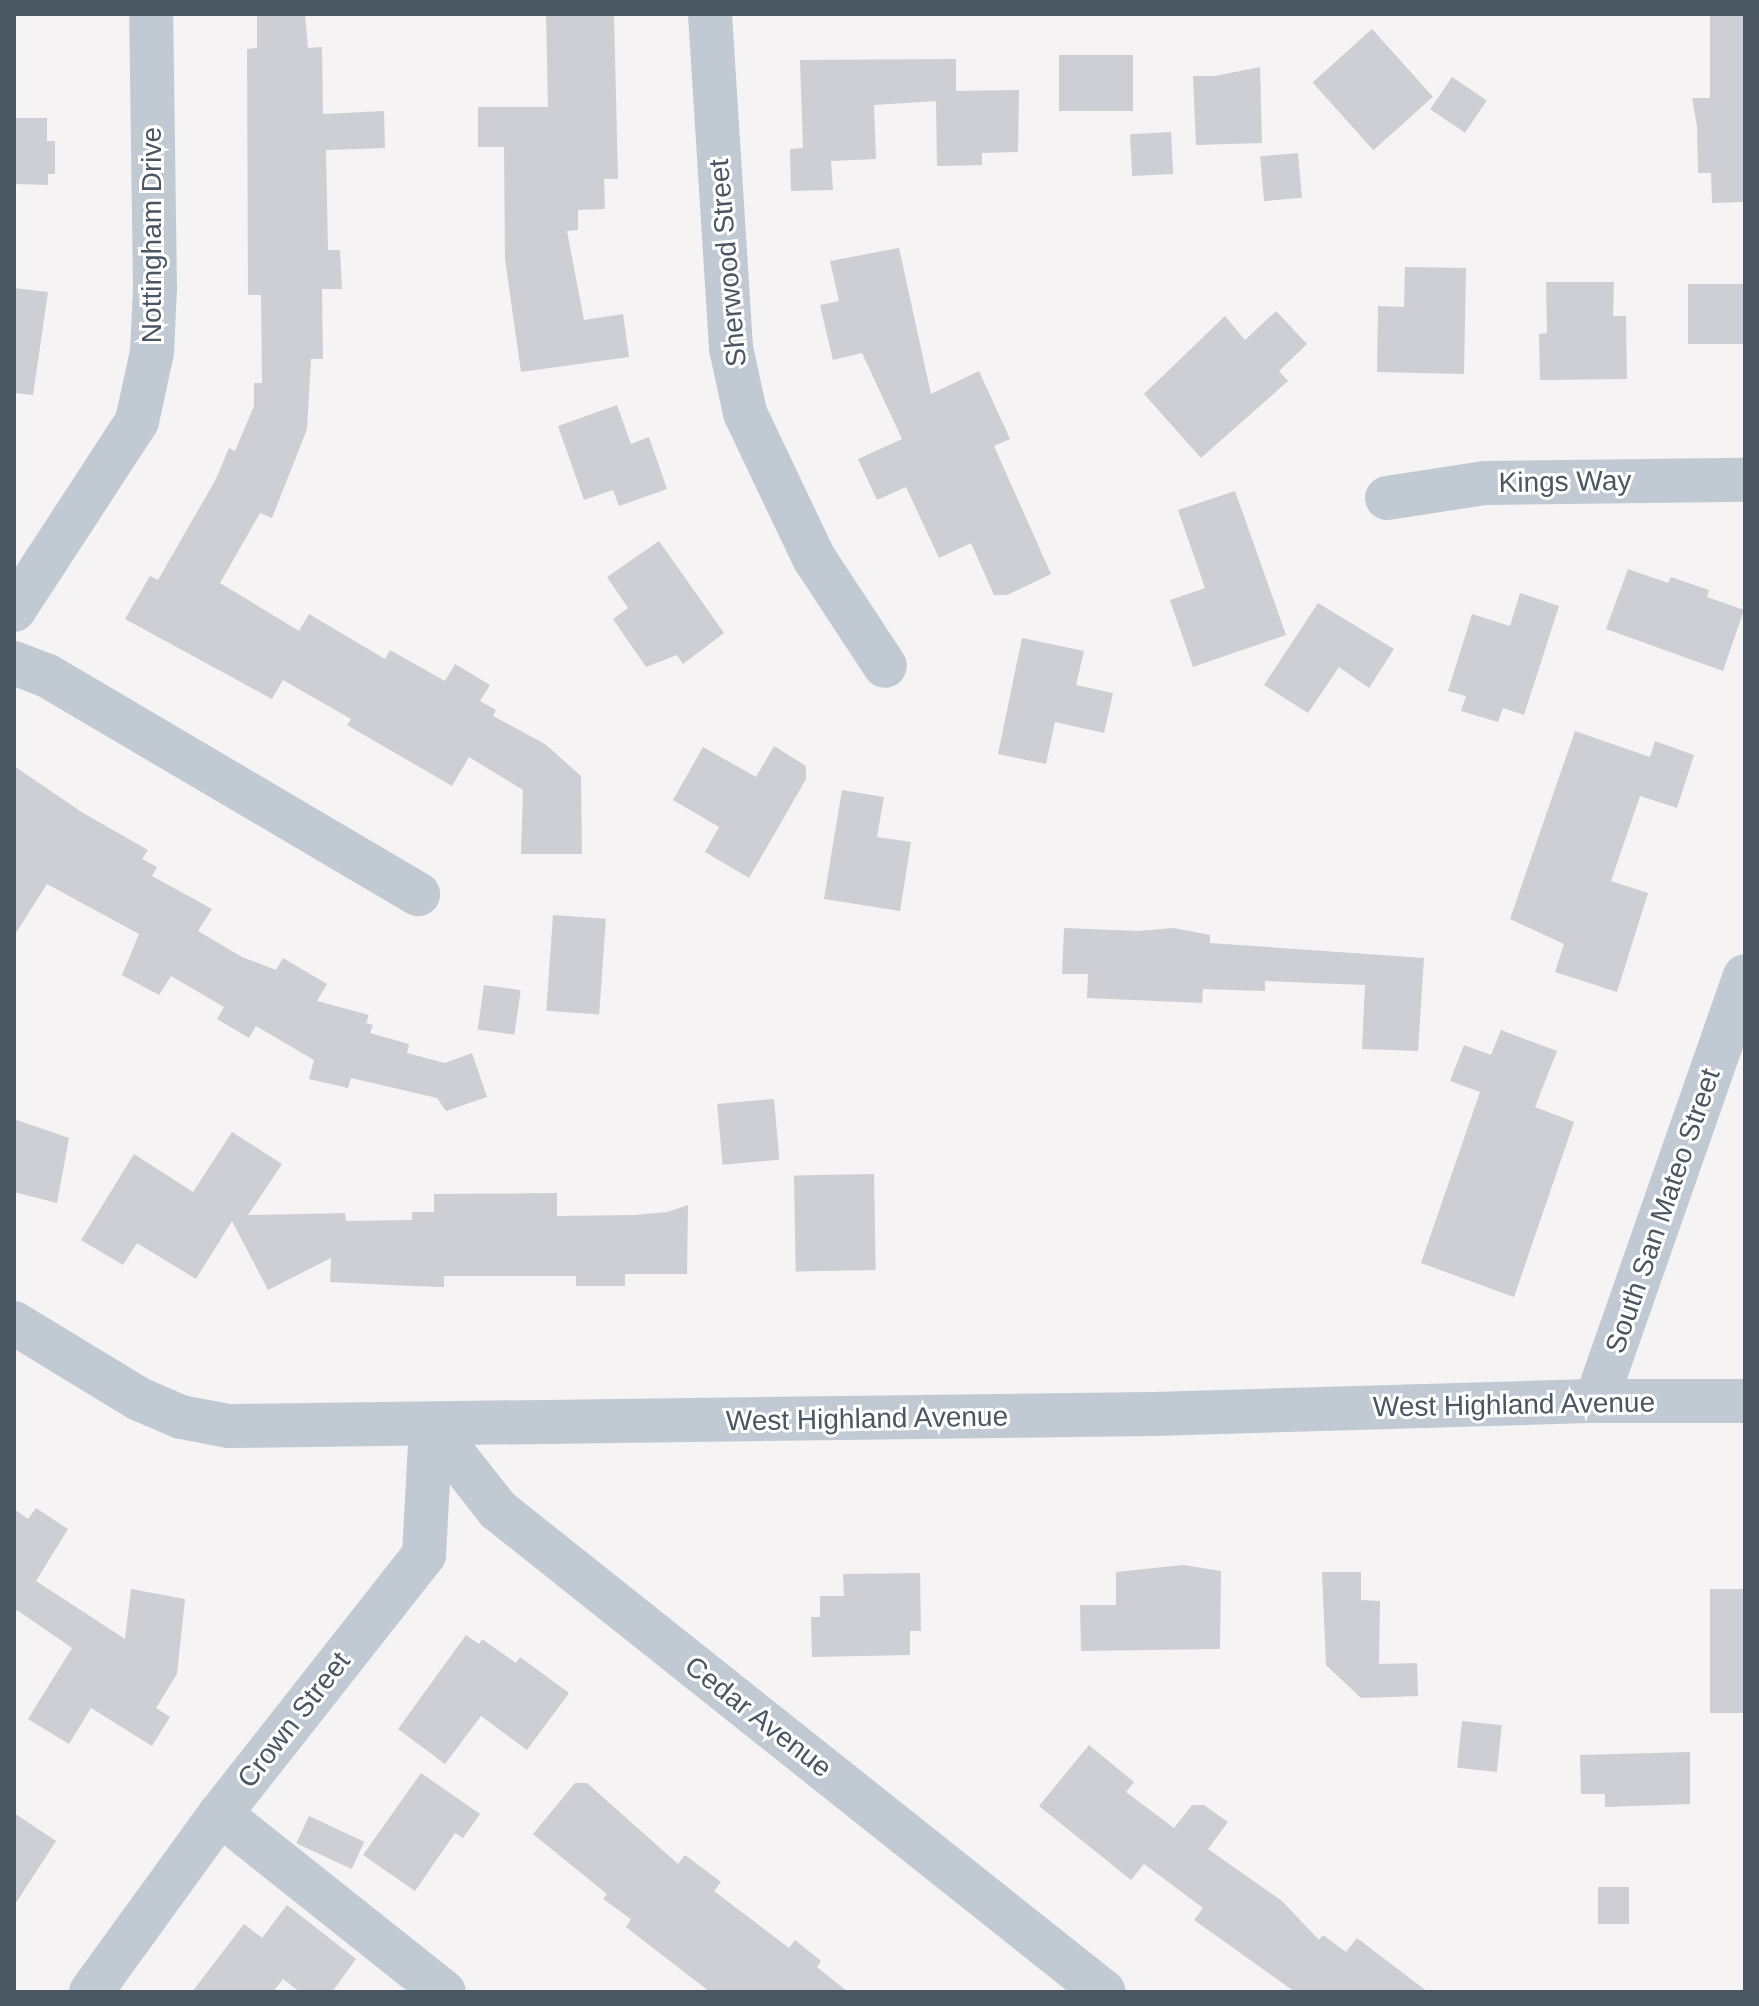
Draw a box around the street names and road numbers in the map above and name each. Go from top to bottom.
street label: Nottingham Drive [135,127,169,343]
street label: Sherwood Street [702,158,754,368]
street label: Kings Way [1498,464,1632,500]
street label: South San Mateo Street [1598,1064,1728,1358]
street label: West Highland Avenue [1372,1386,1656,1424]
street label: West Highland Avenue [725,1400,1009,1438]
street label: Crown Street [230,1645,358,1795]
street label: Cedar Avenue [677,1649,839,1785]

